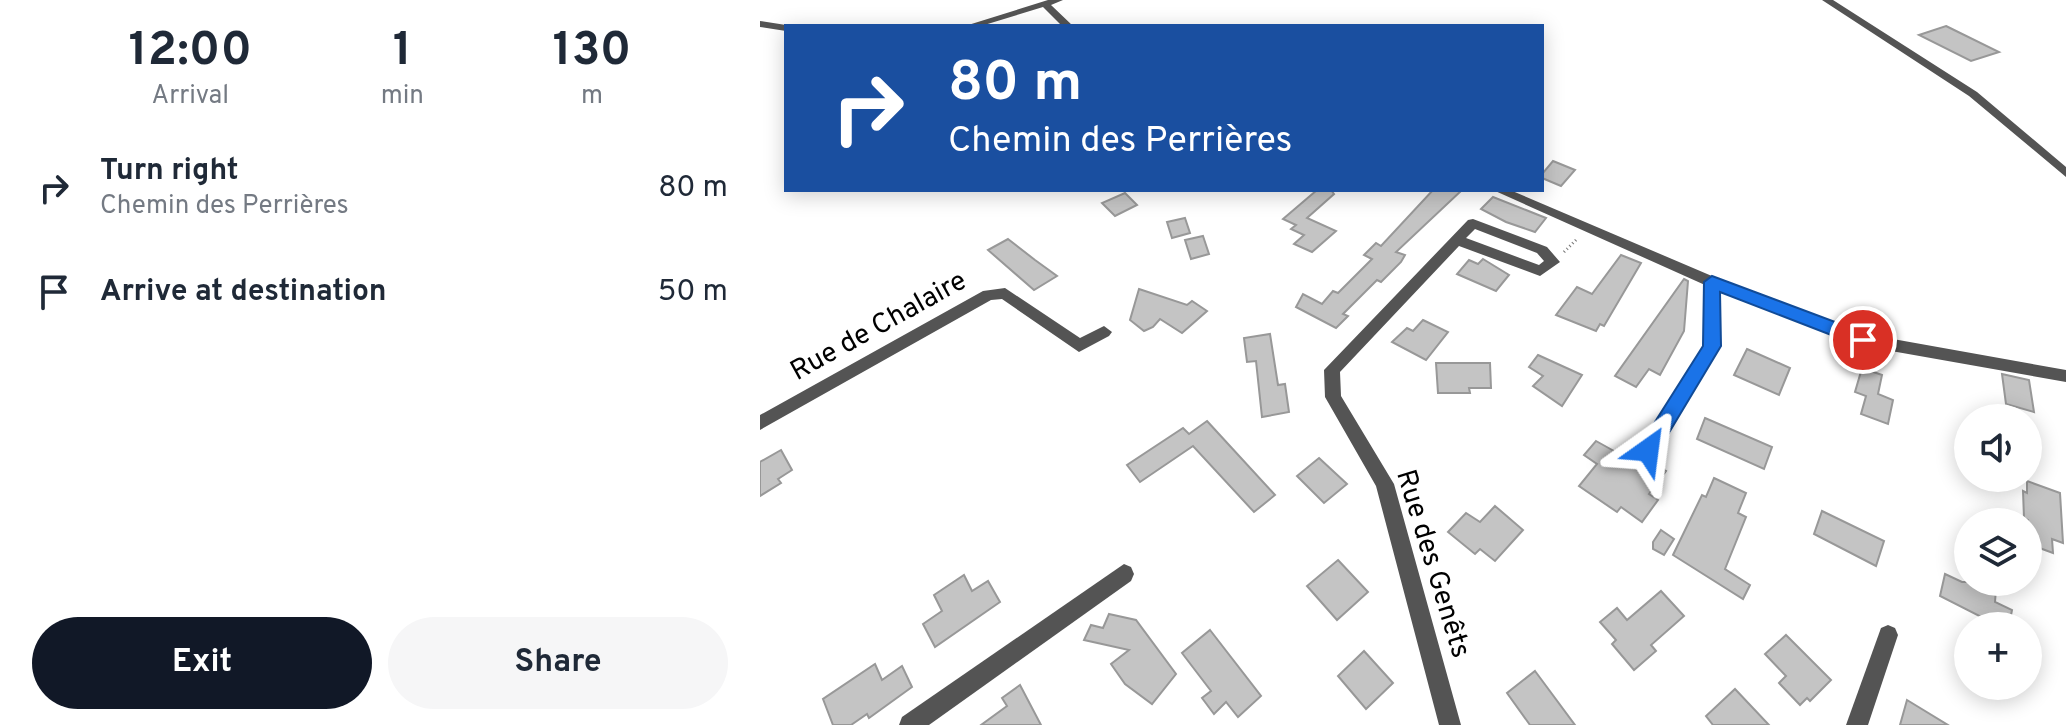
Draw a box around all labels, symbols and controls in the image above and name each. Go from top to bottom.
text: 12:00 [129,22,252,82]
text: 1 [393,22,412,82]
text: 130 [553,22,631,82]
text: 80 m [948,50,1082,120]
icon: right [816,56,920,160]
text: Arrival [152,80,229,113]
text: min [381,80,424,113]
text: m [581,80,603,113]
text: Chemin des Perrières [948,119,1292,165]
text: Turn right [100,153,238,190]
icon: right [32,166,76,210]
text: 80 m [658,170,728,207]
text: Chemin des Perrières [100,190,349,223]
street label: Rue de Chalaire [785,264,973,390]
icon: arrive [32,270,76,314]
text: Arrive at destination [100,274,386,311]
text: 50 m [658,274,728,311]
pin [1829,306,1897,374]
icon: arrive [1841,318,1885,362]
map controls [1954,404,2042,700]
button: sound [1954,404,2042,492]
position arrow [1606,408,1690,492]
street label: Rue des Genêts [1386,465,1478,663]
button: layers [1954,508,2042,596]
button: + [1954,612,2042,700]
button: Exit [32,617,372,709]
button: Share [388,617,728,709]

